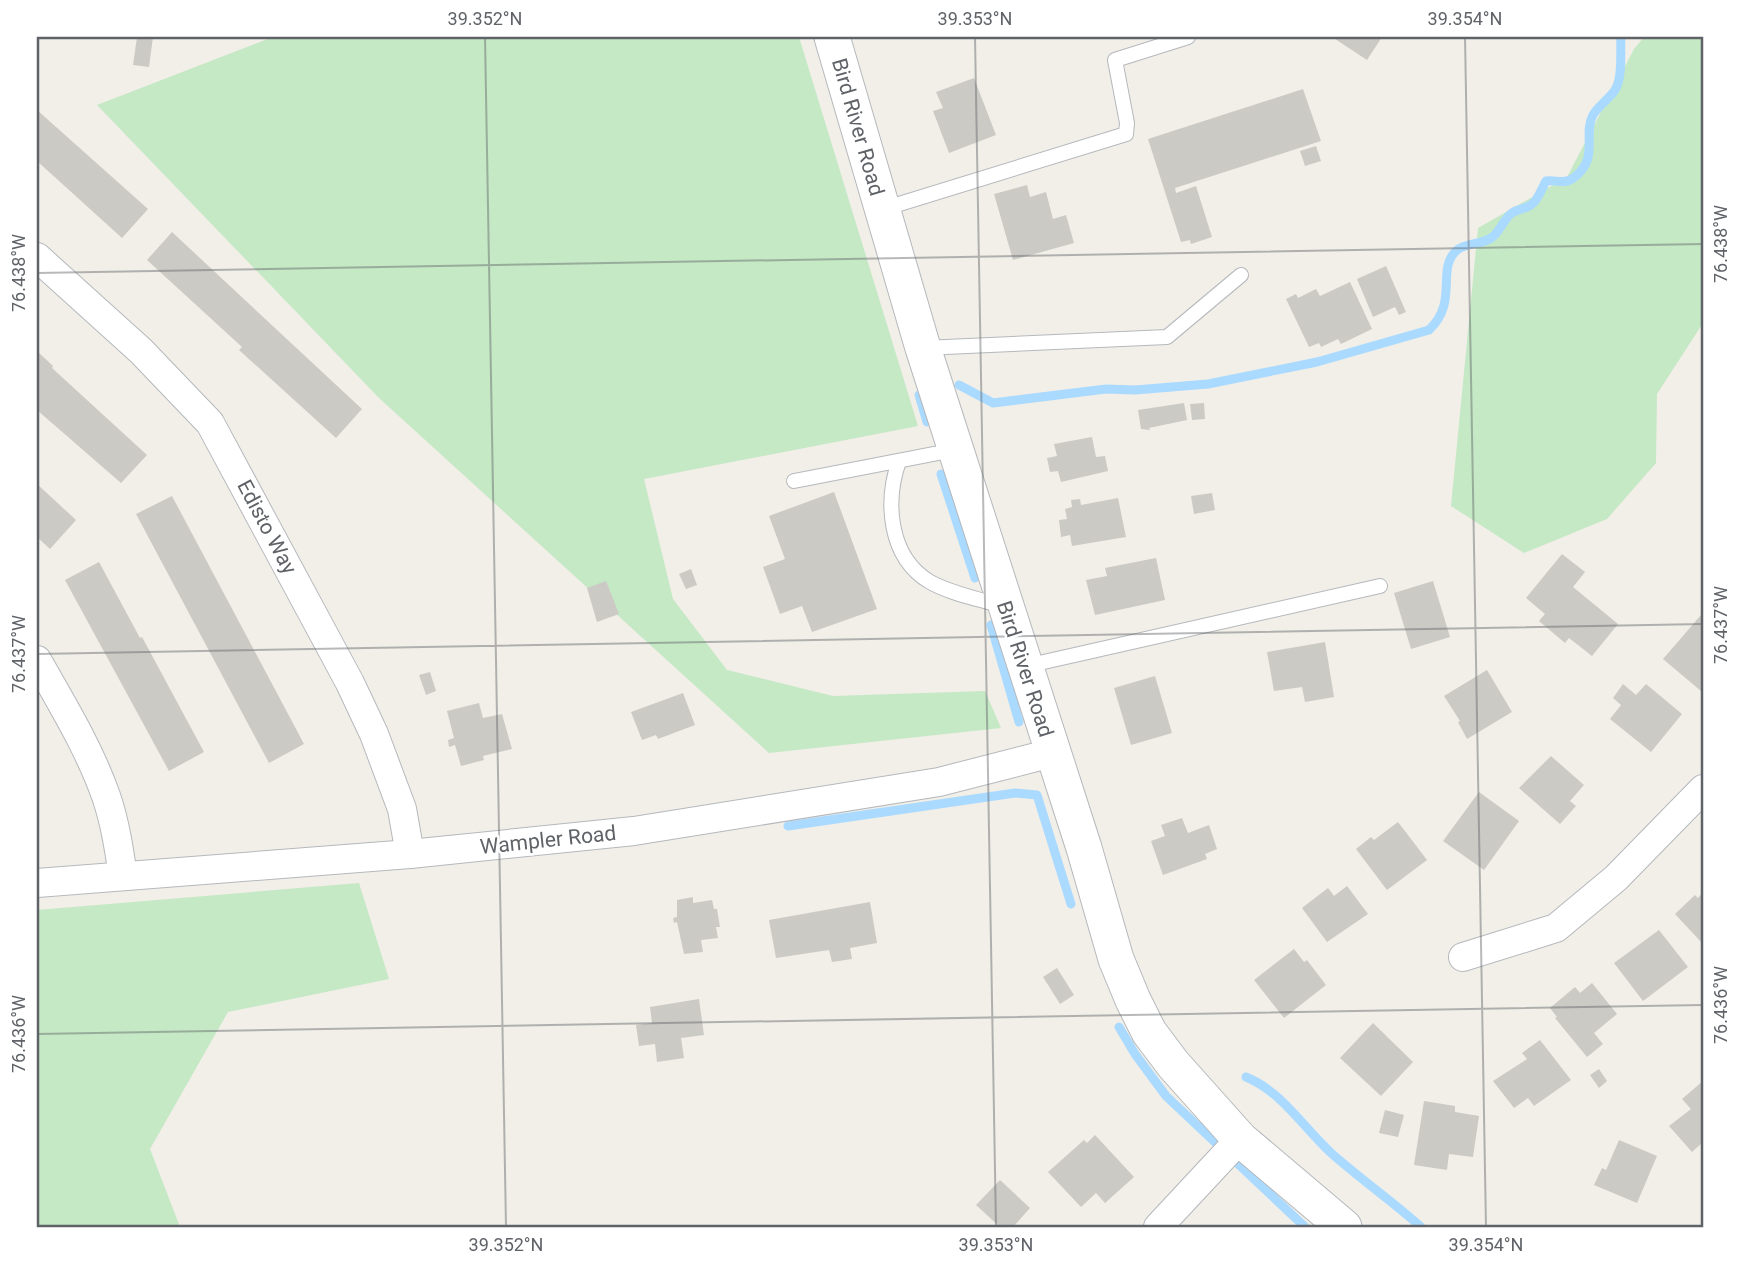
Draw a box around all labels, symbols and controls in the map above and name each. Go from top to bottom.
text: 39.352°N [448,8,522,29]
text: 39.353°N [938,8,1012,29]
text: 39.354°N [1428,8,1502,29]
street label: Bird River Road [827,55,889,199]
text: 76.438°W [1710,205,1731,283]
text: 76.438°W [8,234,29,312]
street label: Edisto Way [232,476,302,578]
text: 76.437°W [1710,586,1731,664]
street label: Bird River Road [992,598,1058,740]
text: 76.437°W [8,615,29,693]
street label: Wampler Road [479,821,617,859]
text: 76.436°W [1710,966,1731,1044]
text: 76.436°W [8,995,29,1073]
text: 39.352°N [469,1234,543,1255]
text: 39.353°N [959,1234,1033,1255]
text: 39.354°N [1449,1234,1523,1255]

